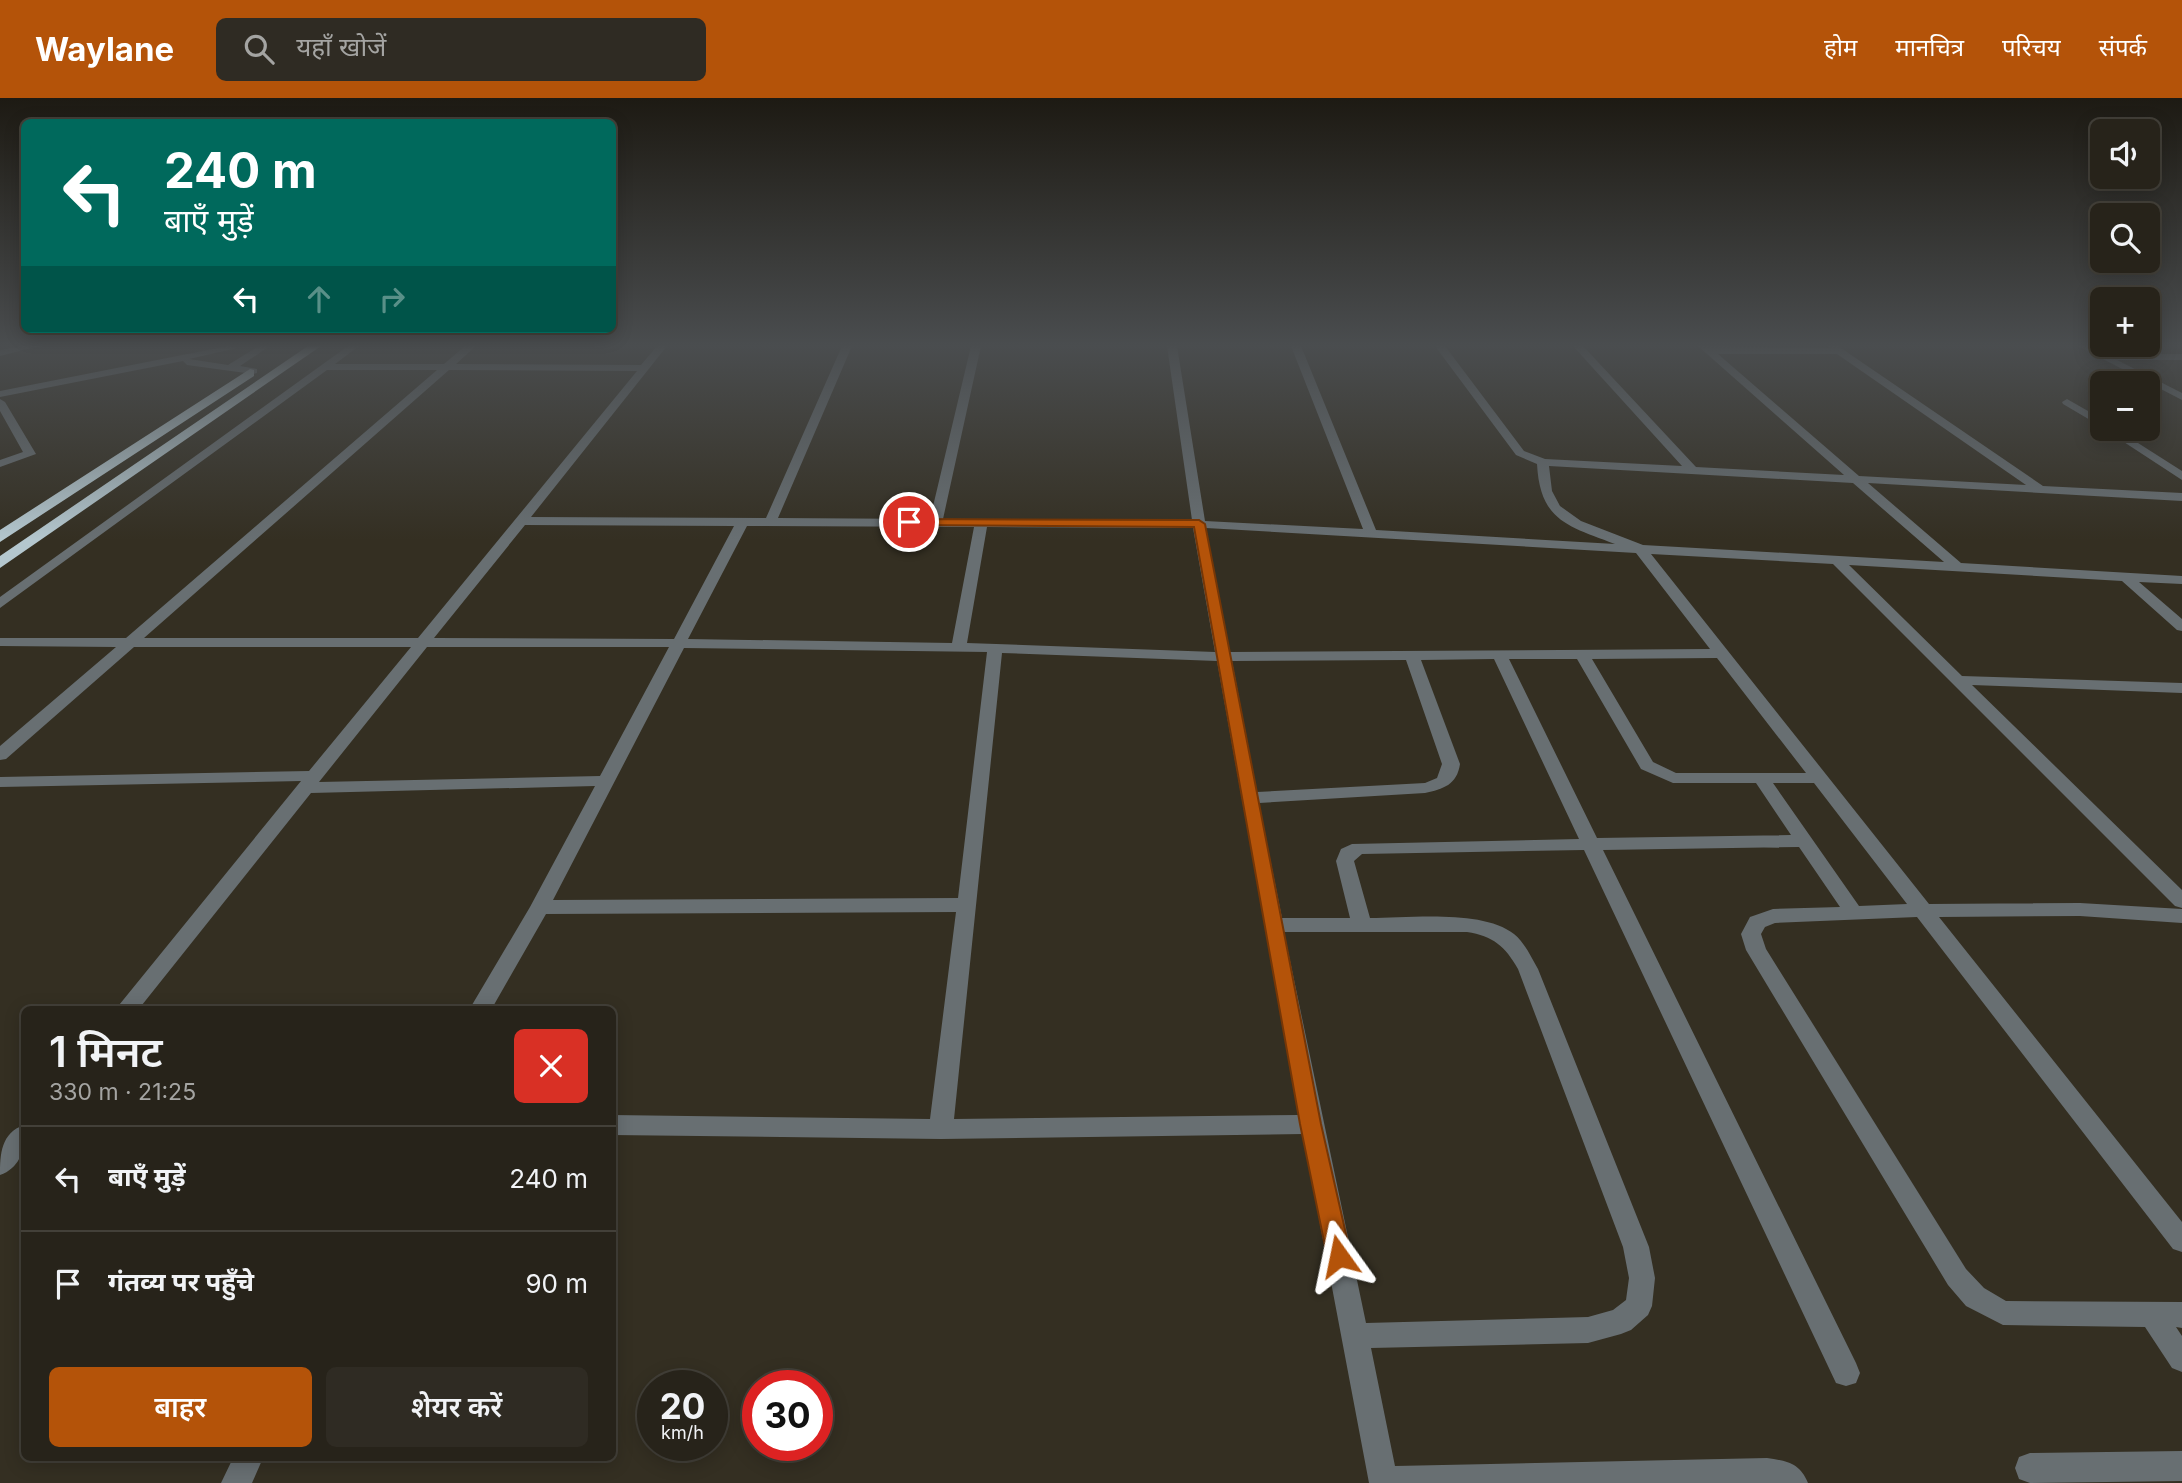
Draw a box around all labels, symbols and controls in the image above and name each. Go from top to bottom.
search box [216,18,706,81]
text: Waylane [35,29,174,69]
icon: search [240,30,278,68]
text: यहाँ खोजें [296,31,386,62]
text: होम [1824,33,1857,62]
text: मानचित्र [1895,33,1964,62]
text: परिचय [2002,33,2061,62]
text: संपर्क [2099,33,2147,62]
map controls [2090,119,2160,441]
button: sound [2090,119,2160,189]
text: 240 m [164,141,317,200]
icon: left [49,147,140,238]
text: बाएँ मुड़ें [164,201,254,240]
button: search [2090,203,2160,273]
icon: left [227,280,265,318]
icon: ahead [300,280,338,318]
icon: right [373,280,411,318]
button: + [2090,287,2160,357]
button: − [2090,371,2160,441]
pin [879,492,939,552]
icon: arrive [890,503,928,541]
text: 1 मिनट [49,1026,163,1077]
button: close [514,1029,588,1103]
text: 330 m · 21:25 [49,1078,196,1106]
icon: left [49,1160,87,1198]
text: बाएँ मुड़ें [108,1161,185,1192]
text: 240 m [509,1163,588,1194]
position arrow [1302,1219,1376,1293]
icon: arrive [49,1265,87,1303]
text: गंतव्य पर पहुँचे [108,1266,254,1297]
text: 90 m [525,1268,588,1299]
button: बाहर [49,1367,312,1447]
button: शेयर करें [326,1367,588,1447]
speed limit sign: 30 [742,1370,833,1461]
text: 20 [660,1385,705,1427]
text: km/h [661,1422,704,1443]

